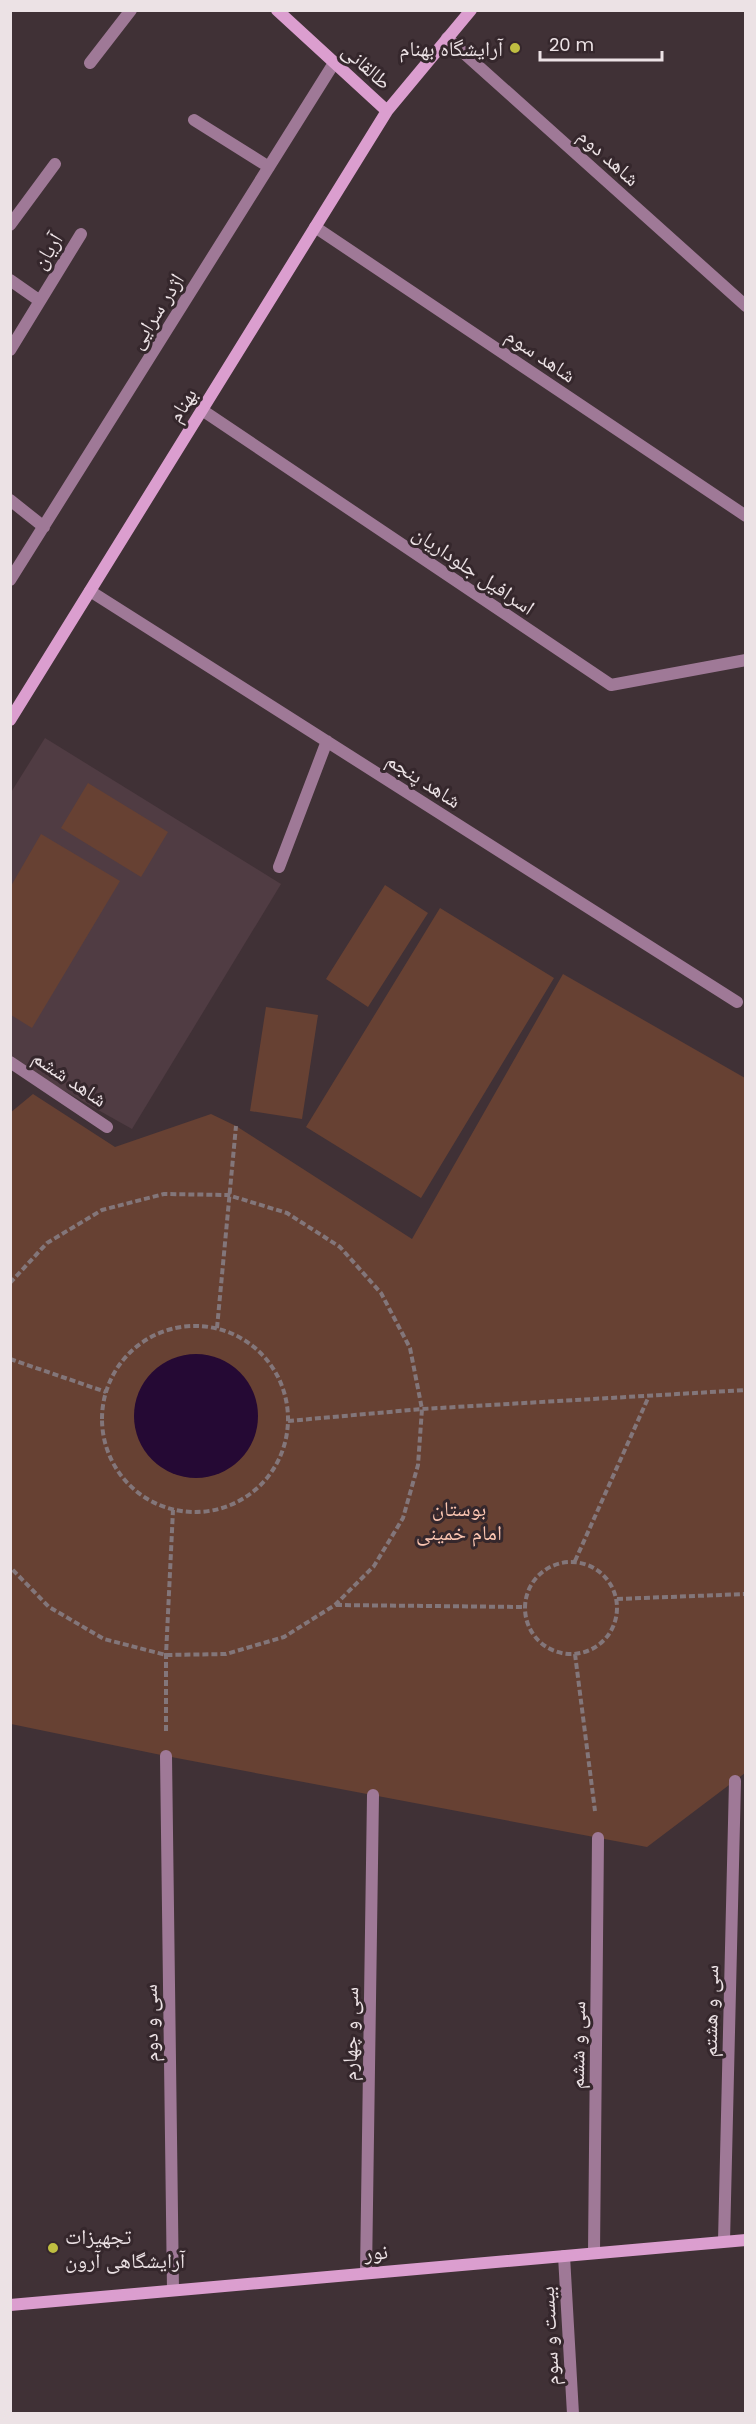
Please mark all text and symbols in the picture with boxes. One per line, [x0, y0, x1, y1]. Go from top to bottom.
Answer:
scale bar [540, 24, 662, 62]
text: 20 m [549, 32, 594, 57]
place label: آرایشگاه بهنام [399, 34, 504, 63]
street label: طالقانی [336, 36, 398, 96]
marker: آرایشگاه بهنام [508, 41, 522, 55]
street label: شاهد دوم [572, 121, 646, 193]
street label: آریان [25, 227, 70, 275]
street label: اژدر سرایی [121, 268, 191, 354]
street label: شاهد سوم [500, 321, 582, 389]
street label: بهنام [160, 382, 204, 428]
street label: اسرافیل جلوداریان [407, 518, 541, 622]
street label: شاهد پنجم [381, 745, 467, 815]
street label: شاهد ششم [27, 1042, 113, 1114]
park label: بوستان امام خمینی [416, 1494, 502, 1547]
street label: سی و هشتم [695, 1964, 725, 2058]
street label: سی و دوم [135, 1984, 165, 2062]
street label: سی و چهارم [335, 1987, 365, 2081]
street label: سی و ششم [562, 2001, 592, 2089]
place label: تجهیزات آرایشگاهی آرون [65, 2222, 186, 2275]
street label: نور [362, 2237, 389, 2268]
marker: تجهیزات آرایشگاهی آرون [46, 2241, 60, 2255]
street label: بیست و سوم [532, 2286, 566, 2386]

